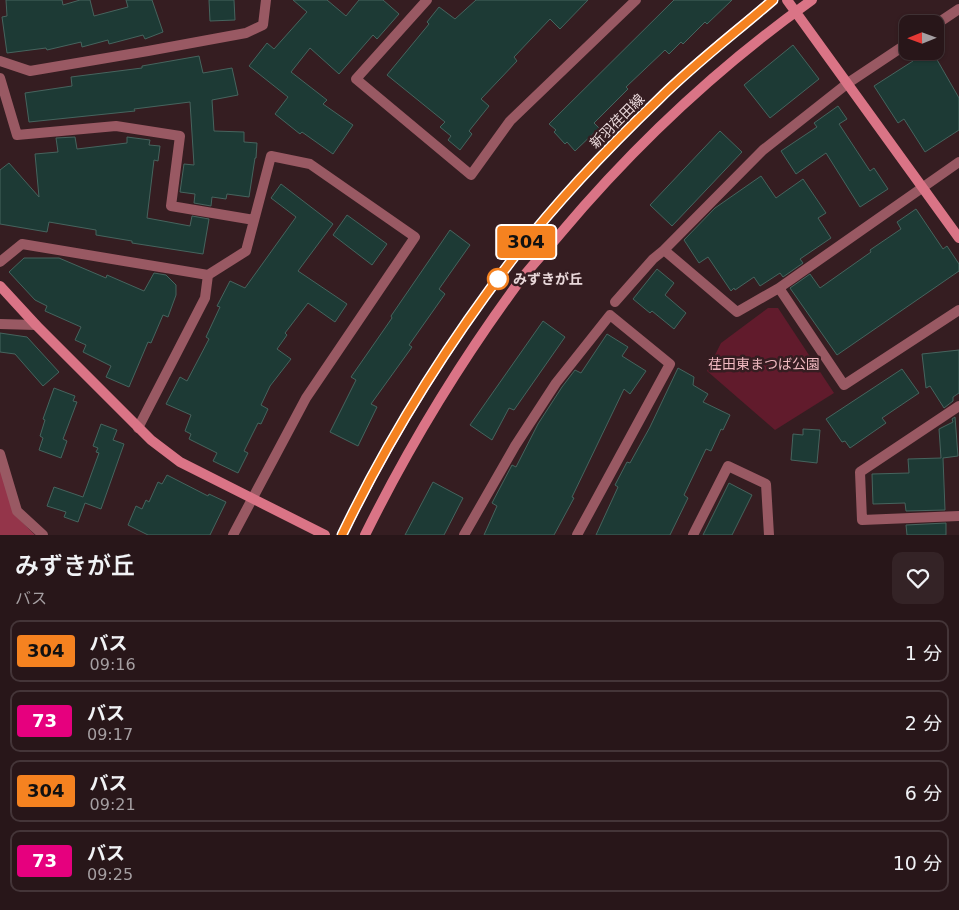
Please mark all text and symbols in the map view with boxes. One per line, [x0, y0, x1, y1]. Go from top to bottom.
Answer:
north arrow [899, 15, 944, 60]
map controls [899, 15, 944, 60]
street label: 新羽荏田線 [587, 91, 647, 151]
line badge: 304 [497, 226, 555, 258]
text: 304 [507, 231, 545, 252]
marker: みずきが丘 [487, 268, 509, 290]
place label: みずきが丘 [513, 271, 583, 287]
park label: 荏田東まつば公園 [708, 356, 820, 372]
text: みずきが丘 [15, 552, 135, 580]
button: heart [892, 552, 944, 604]
text: バス [15, 589, 47, 608]
text: バス [90, 632, 128, 654]
text: 304 [27, 640, 65, 661]
text: 1 分 [905, 642, 942, 664]
text: 09:16 [90, 655, 136, 674]
text: バス [87, 702, 125, 724]
text: 73 [32, 710, 57, 731]
text: 2 分 [905, 712, 942, 734]
text: 09:17 [87, 725, 133, 744]
text: バス [90, 772, 128, 794]
text: 304 [27, 780, 65, 801]
text: 6 分 [905, 782, 942, 804]
text: 09:21 [90, 795, 136, 814]
text: バス [87, 842, 125, 864]
text: 73 [32, 850, 57, 871]
text: 10 分 [893, 852, 942, 874]
text: 09:25 [87, 865, 133, 884]

